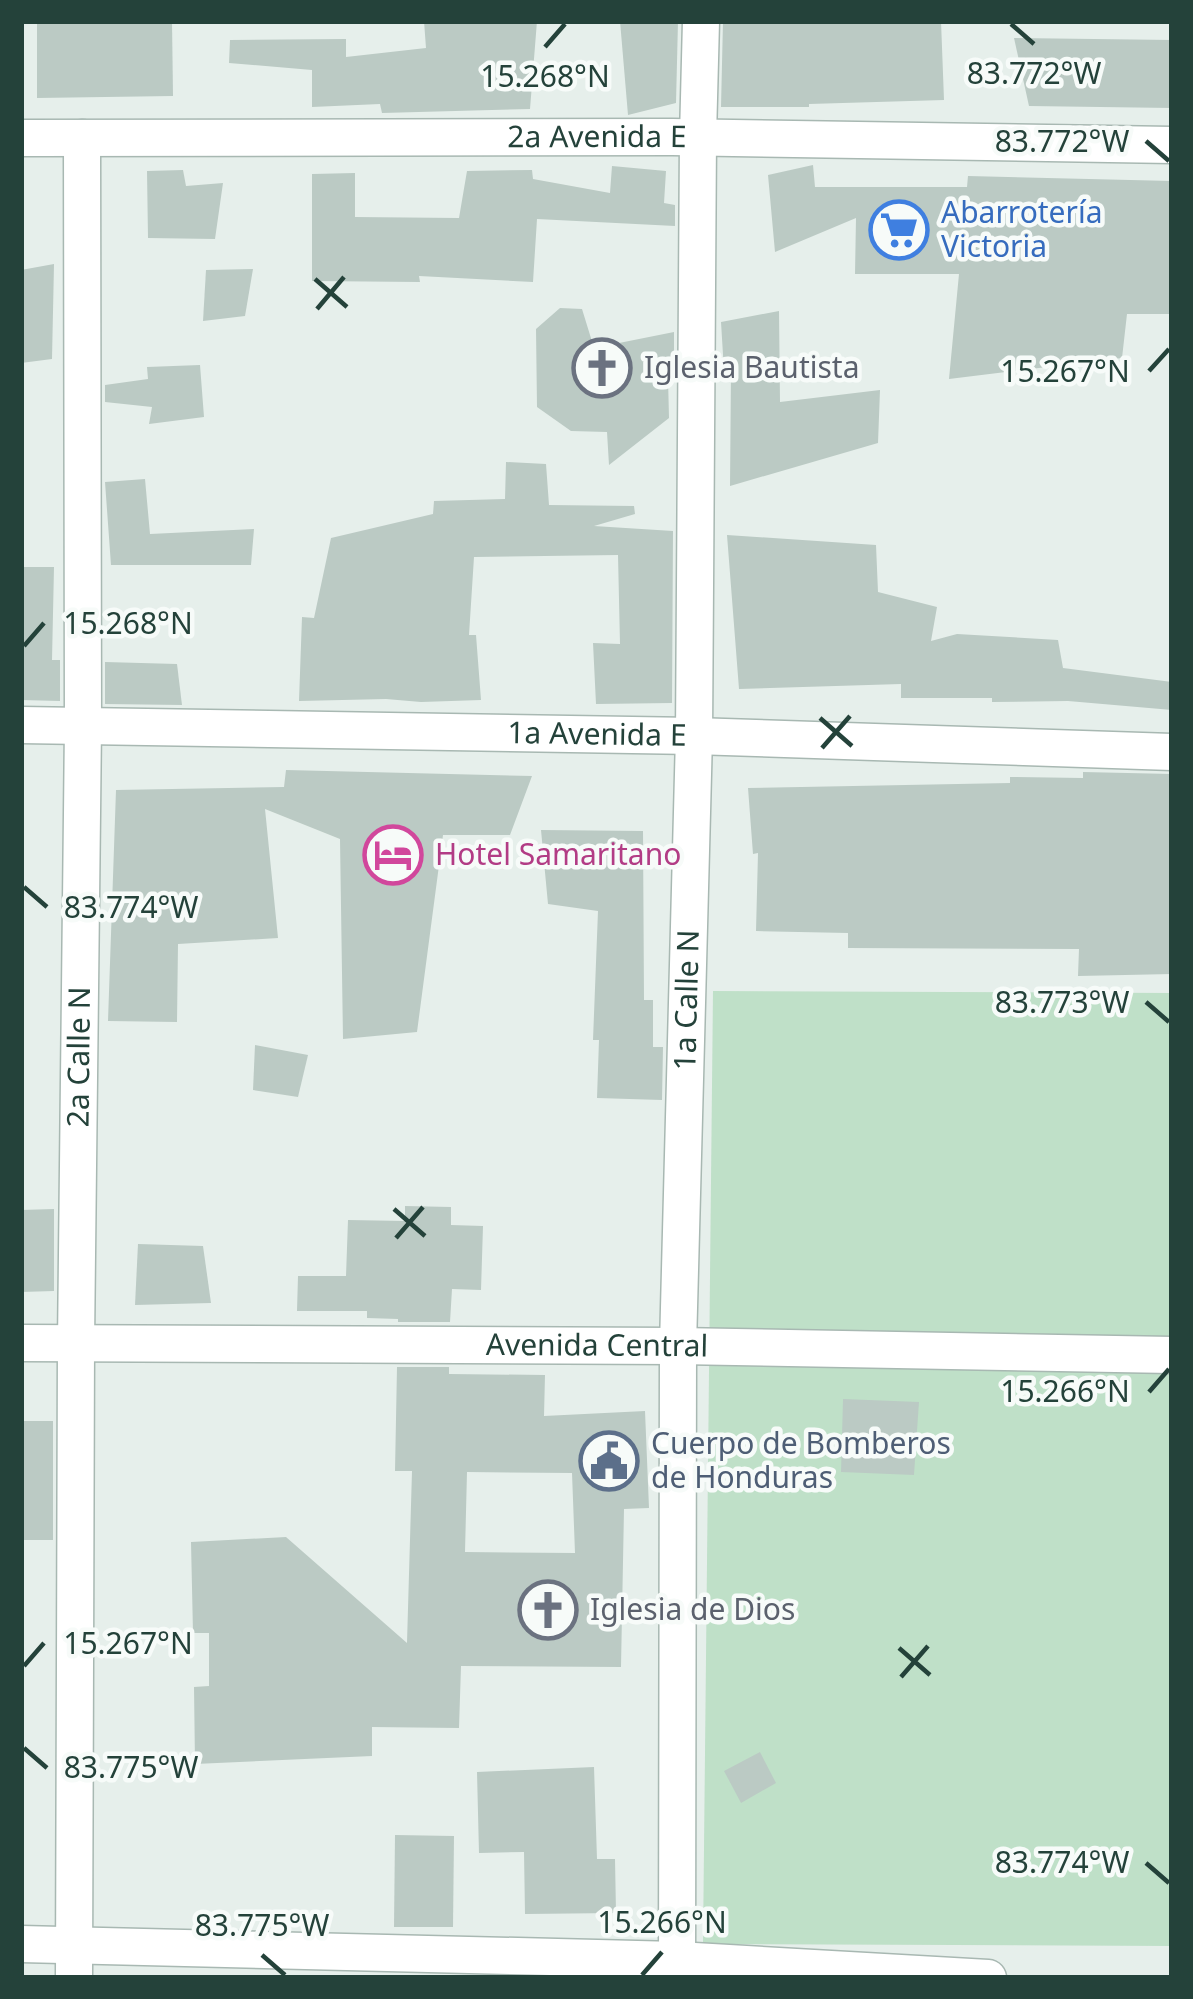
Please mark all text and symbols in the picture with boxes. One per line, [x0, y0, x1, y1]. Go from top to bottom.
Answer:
text: 83.772°W [967, 52, 1101, 93]
text: 15.268°N [480, 55, 610, 96]
street label: 2a Avenida E [507, 115, 687, 156]
text: 83.772°W [995, 120, 1129, 161]
place label: Abarrotería Victoria [941, 191, 1103, 266]
supermarket icon: Abarrotería Victoria [868, 199, 930, 261]
church icon: Iglesia Bautista [571, 337, 633, 399]
place label: Iglesia Bautista [644, 346, 860, 387]
text: 15.267°N [1000, 350, 1130, 391]
text: 15.268°N [63, 602, 193, 643]
street label: 1a Avenida E [507, 711, 687, 755]
hotel icon: Hotel Samaritano [362, 824, 424, 886]
place label: Hotel Samaritano [435, 833, 681, 874]
text: 83.774°W [64, 886, 198, 927]
street label: 1a Calle N [663, 929, 708, 1071]
text: 83.773°W [995, 981, 1129, 1022]
street label: 2a Calle N [56, 986, 99, 1128]
street label: Avenida Central [486, 1323, 709, 1366]
text: 15.266°N [1000, 1370, 1130, 1411]
place label: Cuerpo de Bomberos de Honduras [651, 1422, 951, 1497]
public building icon: Cuerpo de Bomberos de Honduras [578, 1430, 640, 1492]
church icon: Iglesia de Dios [517, 1579, 579, 1641]
place label: Iglesia de Dios [590, 1588, 795, 1629]
text: 15.267°N [63, 1622, 193, 1663]
text: 83.775°W [64, 1746, 198, 1787]
text: 83.774°W [995, 1841, 1129, 1882]
text: 15.266°N [597, 1901, 727, 1942]
text: 83.775°W [195, 1904, 329, 1945]

